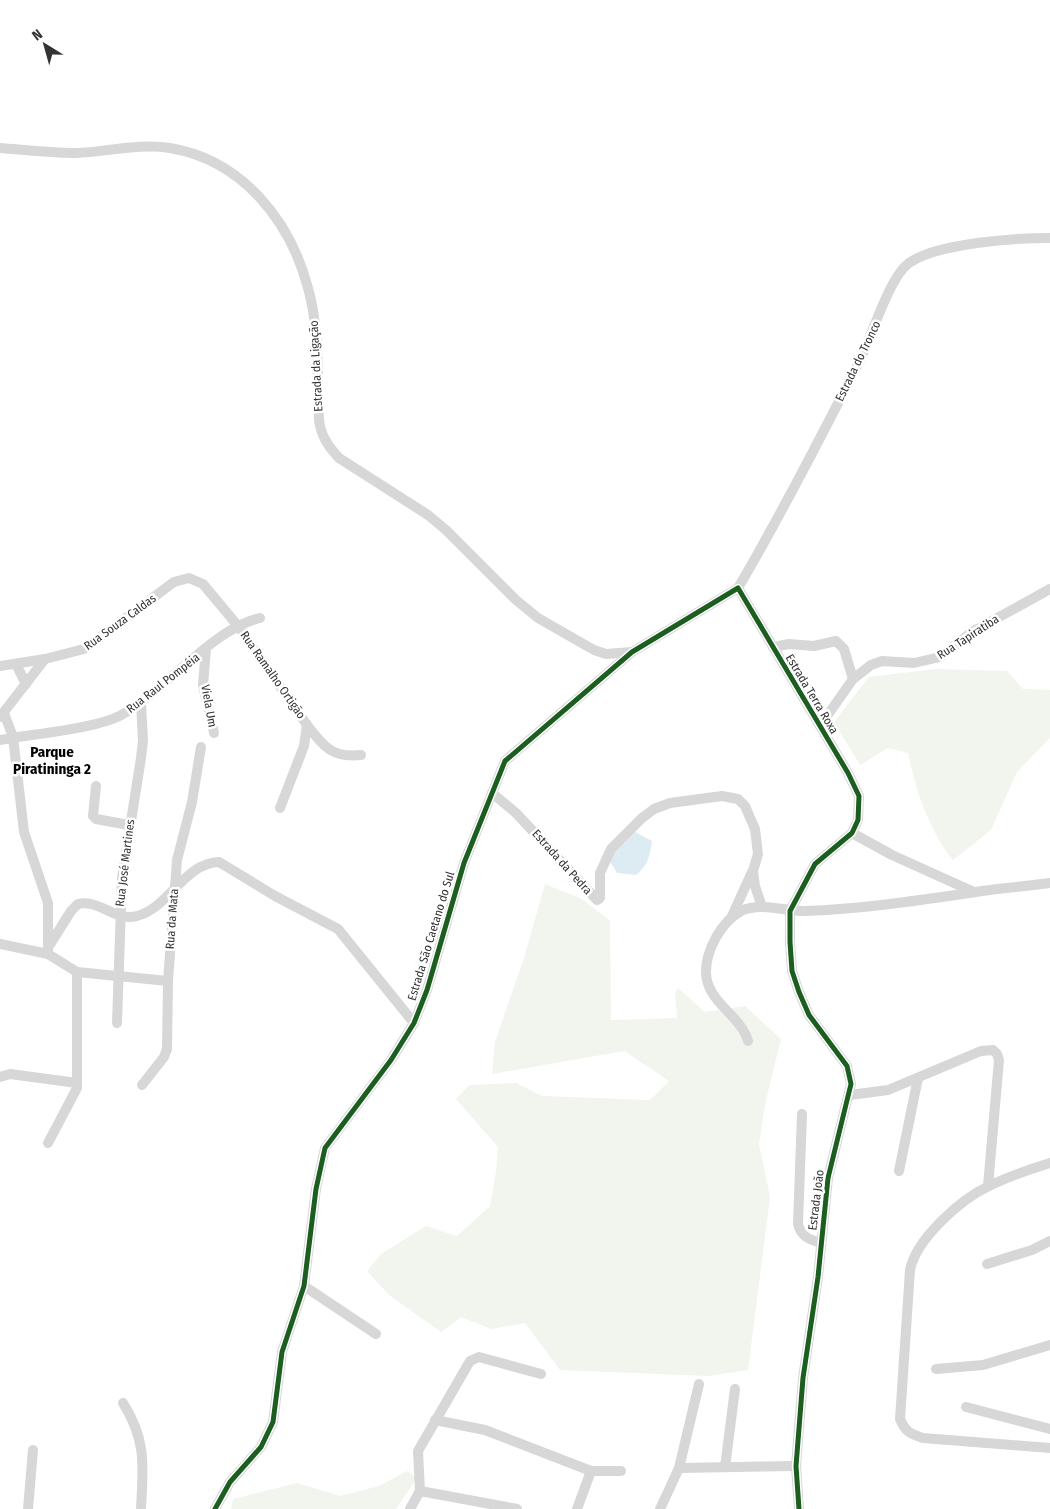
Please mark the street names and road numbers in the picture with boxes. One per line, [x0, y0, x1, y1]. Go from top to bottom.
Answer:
street label: Estrada do Tronco [832, 318, 884, 404]
street label: Estrada da Ligação [307, 320, 325, 412]
street label: Rua Souza Caldas [81, 591, 159, 653]
street label: Rua Tapiratiba [935, 612, 1002, 662]
street label: Rua Ramalho Ortigão [238, 629, 308, 721]
street label: Rua Raul Pompéia [124, 650, 202, 716]
street label: Estrada Terra Roxa [783, 652, 841, 736]
street label: Viela Um [198, 684, 220, 728]
street label: Rua José Martines [113, 819, 137, 907]
street label: Estrada da Pedra [529, 827, 595, 897]
street label: Estrada São Caetano do Sul [405, 870, 457, 1002]
street label: Rua da Mata [163, 888, 181, 950]
street label: Estrada João [805, 1169, 827, 1231]

